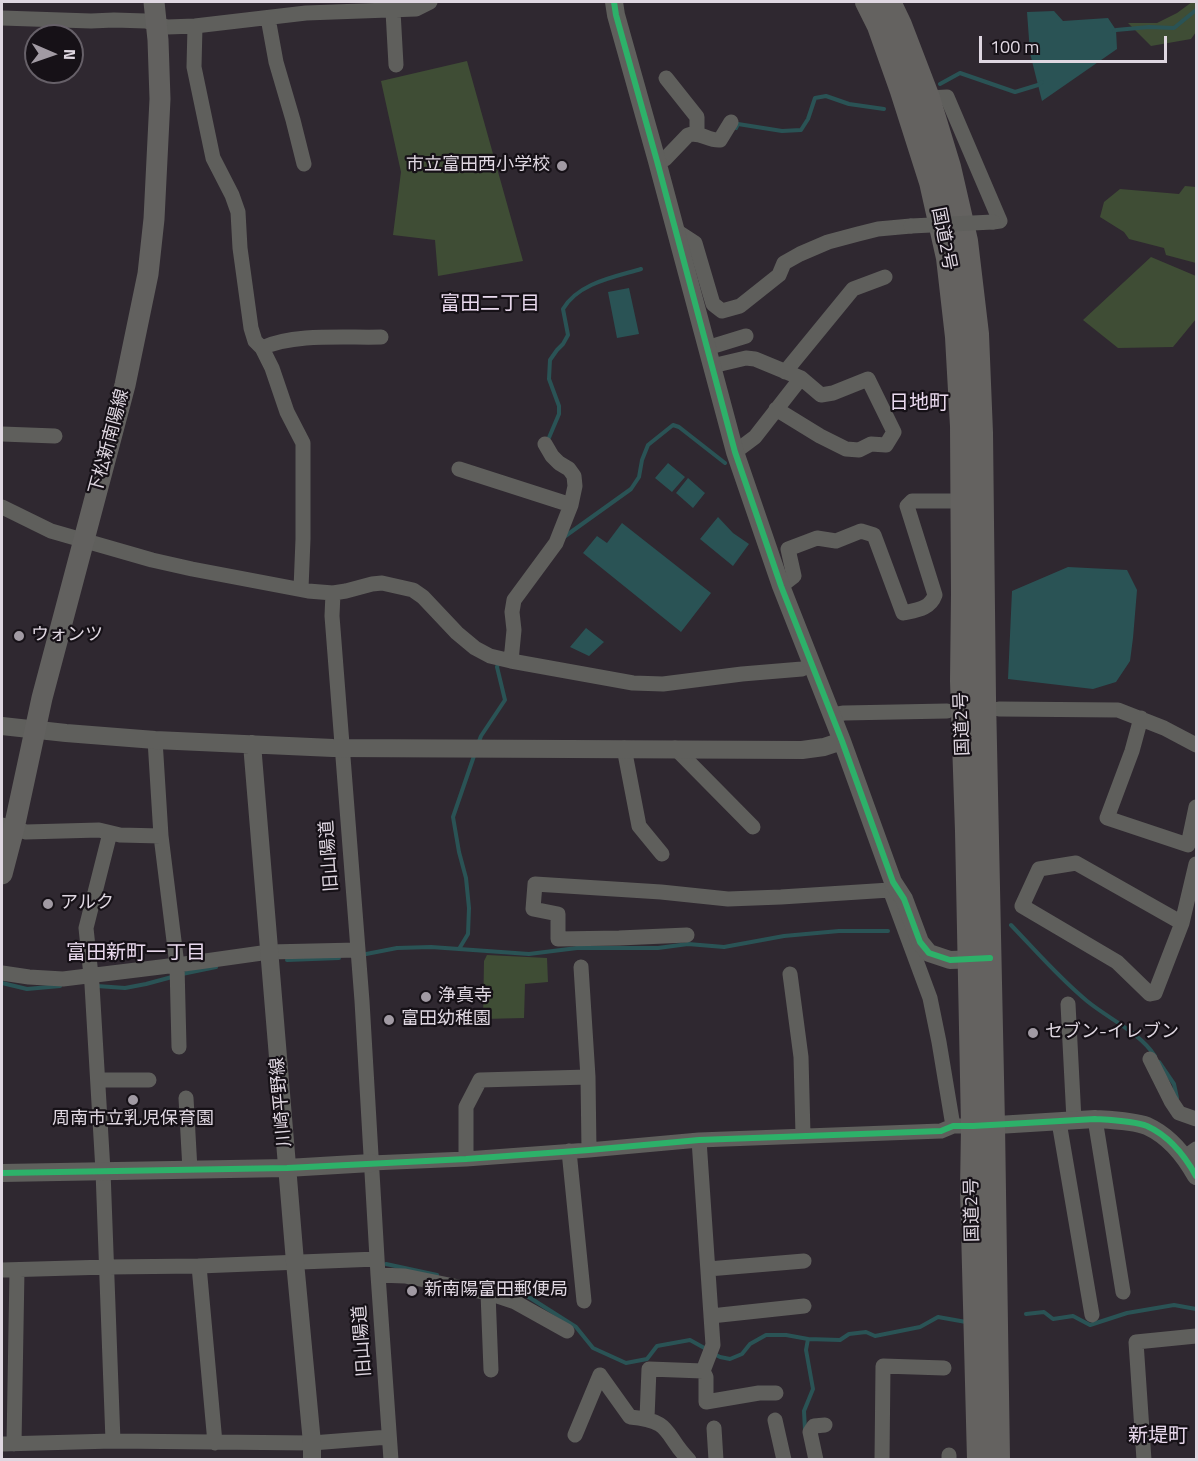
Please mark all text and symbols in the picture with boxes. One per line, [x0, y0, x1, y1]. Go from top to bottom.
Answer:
north arrow [24, 24, 84, 84]
scale bar [982, 24, 1170, 62]
text: 100 m [990, 33, 1039, 60]
text: N [58, 49, 82, 61]
place label: 市立富田西小学校 [406, 155, 550, 177]
marker: 市立富田西小学校 [555, 159, 569, 173]
street label: 国道2号 [926, 205, 960, 273]
district label: 富田二丁目 [440, 293, 540, 317]
street label: 下松新南陽線 [86, 387, 134, 497]
district label: 日地町 [889, 392, 949, 416]
place label: ウォンツ [31, 625, 103, 647]
marker: ウォンツ [12, 629, 26, 643]
street label: 国道2号 [951, 692, 975, 756]
street label: 旧山陽道 [317, 819, 343, 893]
place label: アルク [60, 893, 114, 915]
marker: アルク [41, 897, 55, 911]
district label: 富田新町一丁目 [66, 942, 206, 966]
place label: 浄真寺 [438, 986, 492, 1008]
marker: 浄真寺 [419, 990, 433, 1004]
place label: 富田幼稚園 [401, 1009, 491, 1031]
marker: 富田幼稚園 [382, 1013, 396, 1027]
place label: セブン-イレブン [1045, 1022, 1179, 1044]
marker: セブン-イレブン [1026, 1026, 1040, 1040]
street label: 川崎平野線 [267, 1056, 297, 1148]
marker: 周南市立乳児保育園 [126, 1093, 140, 1107]
place label: 周南市立乳児保育園 [52, 1109, 214, 1131]
street label: 国道2号 [962, 1178, 984, 1242]
place label: 新南陽富田郵便局 [424, 1280, 568, 1302]
marker: 新南陽富田郵便局 [405, 1284, 419, 1298]
street label: 旧山陽道 [350, 1304, 376, 1378]
district label: 新堤町 [1128, 1425, 1188, 1449]

